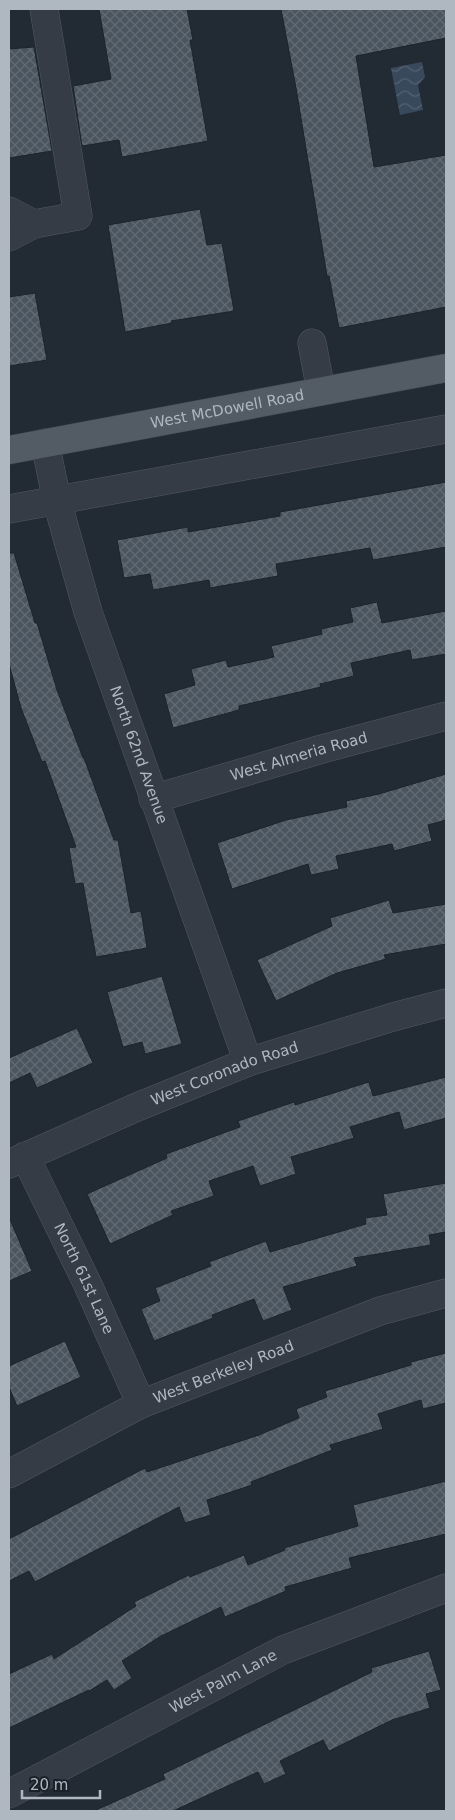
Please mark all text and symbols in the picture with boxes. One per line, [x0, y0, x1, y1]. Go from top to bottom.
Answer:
street label: West McDowell Road [149, 386, 305, 432]
street label: North 62nd Avenue [106, 683, 172, 826]
street label: West Almeria Road [228, 728, 369, 785]
street label: West Coronado Road [148, 1038, 301, 1109]
street label: North 61st Lane [50, 1220, 118, 1337]
street label: West Berkeley Road [151, 1336, 296, 1407]
street label: West Palm Lane [166, 1646, 280, 1717]
scale bar [22, 1768, 100, 1800]
text: 20 m [30, 1776, 68, 1794]

